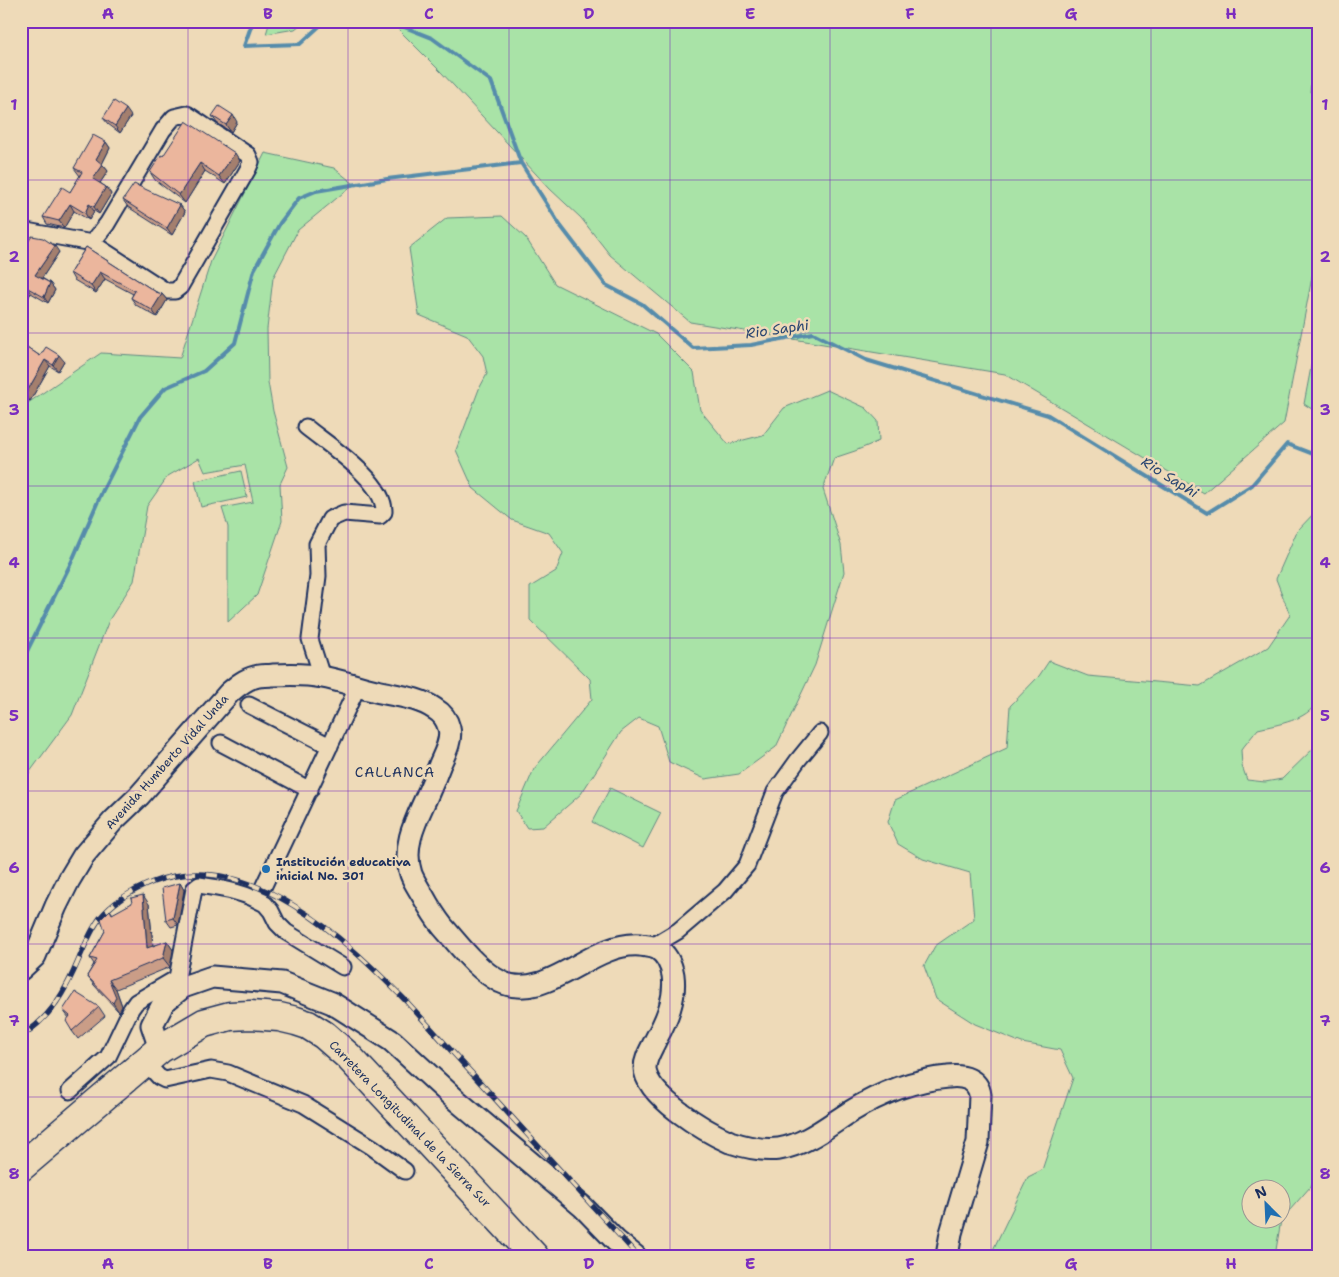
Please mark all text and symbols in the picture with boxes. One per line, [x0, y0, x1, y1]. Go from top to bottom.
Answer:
text: A [102, 3, 114, 24]
text: B [263, 3, 273, 24]
text: C [424, 3, 434, 24]
text: D [583, 3, 595, 24]
text: E [745, 3, 755, 24]
text: F [905, 3, 915, 24]
text: G [1065, 3, 1078, 24]
text: H [1225, 3, 1237, 24]
text: 1 [10, 94, 18, 115]
text: 1 [1321, 94, 1329, 115]
text: 2 [8, 246, 20, 267]
text: 2 [1319, 246, 1331, 267]
water label: Rio Saphi [744, 316, 811, 342]
text: 3 [8, 399, 20, 420]
text: 3 [1319, 399, 1331, 420]
water label: Rio Saphi [1138, 452, 1203, 502]
text: 4 [8, 552, 20, 573]
text: 4 [1319, 552, 1331, 573]
street label: Avenida Humberto Vidal Unda [102, 691, 232, 833]
text: 5 [9, 705, 19, 726]
text: 5 [1320, 705, 1330, 726]
district label: CALLANCA [355, 763, 435, 781]
place label: Institución educativa inicial No. 301 [276, 854, 412, 884]
text: 6 [8, 857, 20, 878]
text: 6 [1319, 857, 1331, 878]
marker: Institución educativa inicial No. 301 [260, 863, 272, 875]
text: 7 [8, 1010, 20, 1031]
text: 7 [1319, 1010, 1331, 1031]
street label: Carretera Longitudinal de la Sierra Sur [326, 1037, 495, 1211]
text: 8 [8, 1163, 20, 1184]
text: 8 [1319, 1163, 1331, 1184]
north arrow [1242, 1180, 1292, 1230]
text: N [1252, 1182, 1269, 1203]
text: A [102, 1253, 114, 1274]
text: B [263, 1253, 273, 1274]
text: C [424, 1253, 434, 1274]
text: D [583, 1253, 595, 1274]
text: E [745, 1253, 755, 1274]
text: F [905, 1253, 915, 1274]
text: G [1065, 1253, 1078, 1274]
text: H [1225, 1253, 1237, 1274]

